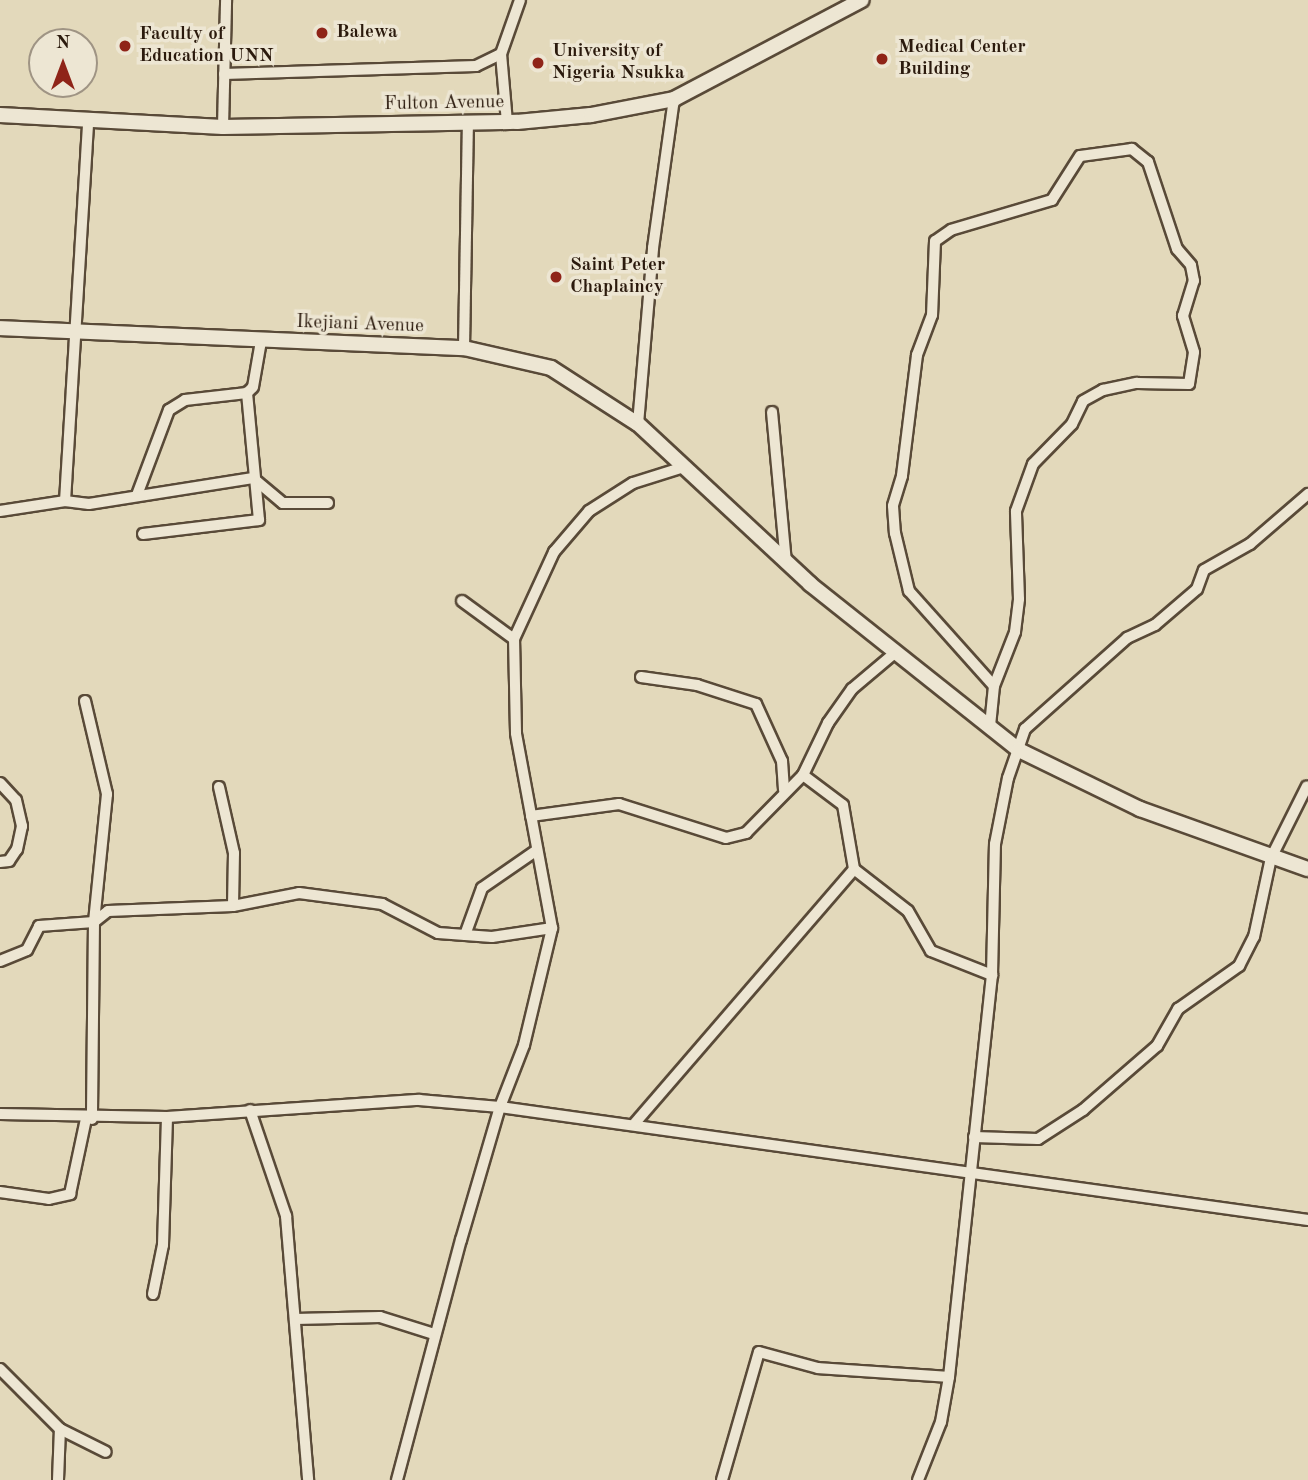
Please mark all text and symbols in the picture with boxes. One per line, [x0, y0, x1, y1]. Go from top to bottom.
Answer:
place label: Balewa [336, 22, 398, 44]
place label: Faculty of Education UNN [139, 24, 273, 68]
marker: Balewa [314, 25, 330, 41]
north arrow [28, 28, 98, 98]
text: N [56, 34, 70, 53]
place label: Medical Center Building [898, 37, 1026, 81]
marker: Faculty of Education UNN [117, 38, 133, 54]
place label: University of Nigeria Nsukka [552, 41, 685, 85]
marker: Medical Center Building [872, 49, 892, 69]
marker: University of Nigeria Nsukka [530, 55, 546, 71]
street label: Fulton Avenue [384, 92, 504, 116]
place label: Saint Peter Chaplaincy [570, 255, 665, 299]
marker: Saint Peter Chaplaincy [548, 269, 564, 285]
street label: Ikejiani Avenue [296, 311, 424, 339]

